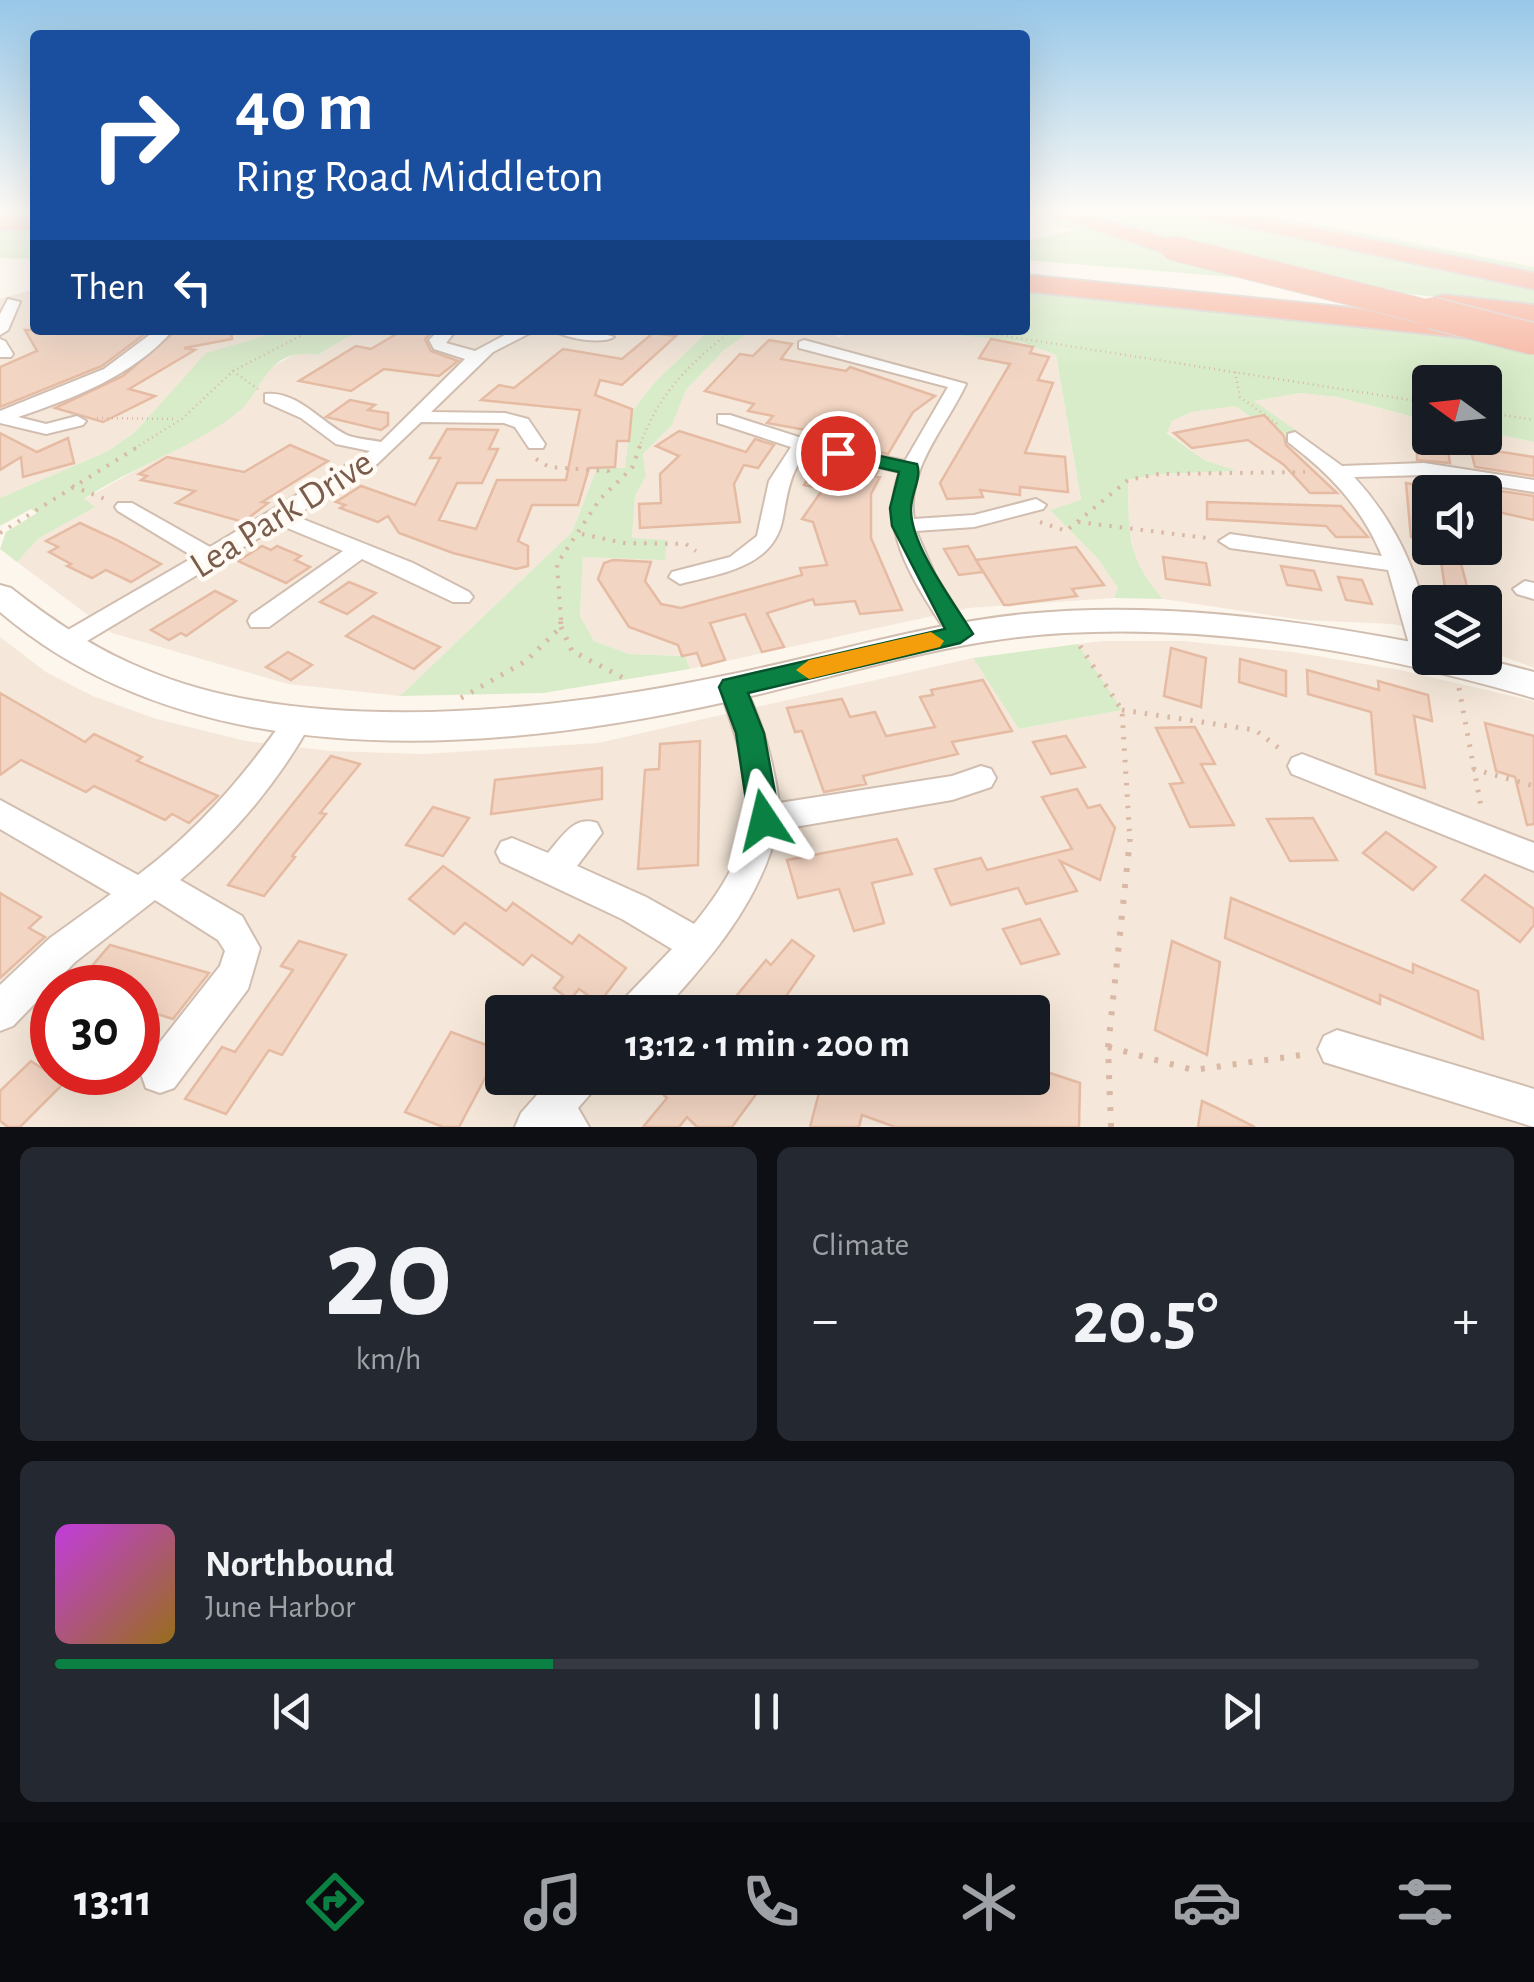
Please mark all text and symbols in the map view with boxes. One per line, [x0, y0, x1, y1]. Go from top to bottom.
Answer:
icon: right [70, 70, 200, 200]
text: 40 m [235, 73, 374, 143]
text: Ring Road Middleton [235, 155, 604, 200]
icon: left [165, 260, 220, 315]
text: Then [70, 269, 145, 307]
north arrow [1412, 365, 1502, 455]
map controls [1412, 365, 1502, 675]
pin [796, 411, 881, 496]
icon: arrive [811, 426, 866, 481]
street label: Lea Park Drive [184, 444, 380, 586]
button: sound [1412, 475, 1502, 565]
button: layers [1412, 585, 1502, 675]
position arrow [712, 768, 816, 872]
speed limit sign: 30 [30, 965, 160, 1095]
text: 13:12 · 1 min · 200 m [625, 1026, 910, 1064]
text: 20 [324, 1210, 453, 1340]
text: Climate [812, 1229, 909, 1261]
text: 20.5° [1073, 1282, 1218, 1357]
text: − [812, 1293, 838, 1348]
text: + [1453, 1293, 1479, 1348]
text: km/h [355, 1343, 422, 1375]
text: Northbound [205, 1546, 394, 1584]
text: June Harbor [205, 1591, 355, 1623]
icon: previous [265, 1684, 320, 1739]
icon: pause [739, 1684, 794, 1739]
icon: next [1214, 1684, 1269, 1739]
icon: directions [300, 1867, 370, 1937]
icon: music [518, 1867, 588, 1937]
icon: phone [736, 1867, 806, 1937]
icon: climate [954, 1867, 1024, 1937]
icon: car [1172, 1867, 1242, 1937]
icon: filters [1390, 1867, 1460, 1937]
text: 13:11 [74, 1879, 152, 1924]

